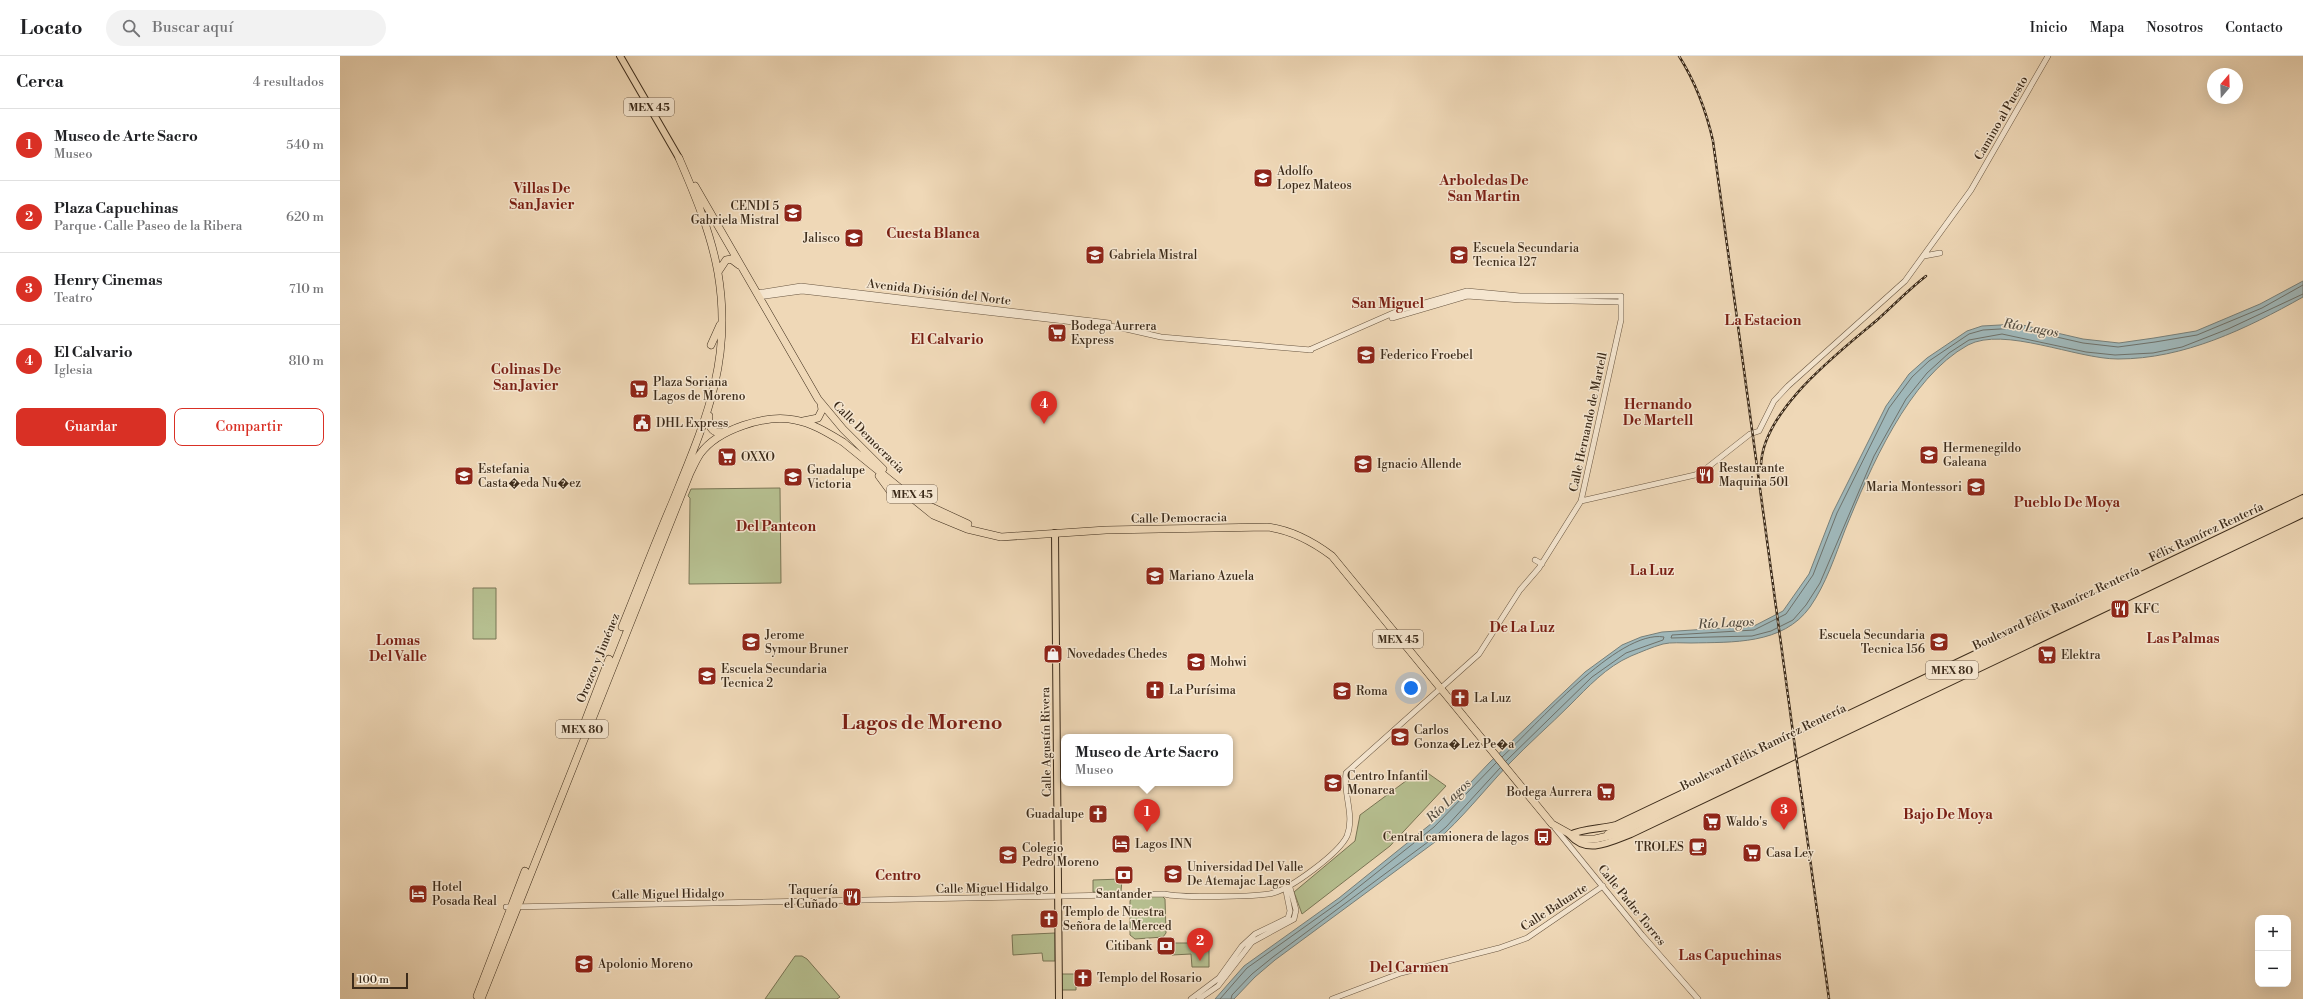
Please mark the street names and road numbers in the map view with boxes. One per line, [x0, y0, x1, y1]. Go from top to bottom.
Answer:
street label: Camino al Puesto [1971, 73, 2032, 163]
road number: MEX 45 [624, 98, 674, 116]
street label: Avenida División del Norte [865, 276, 1012, 309]
street label: Calle Hernando de Martell [1566, 351, 1611, 493]
street label: Calle Democracia [829, 398, 909, 477]
road number: MEX 45 [887, 485, 937, 503]
street label: Félix Ramírez Rentería [2146, 499, 2267, 566]
street label: Calle Democracia [1131, 510, 1228, 527]
street label: Boulevard Félix Ramírez Rentería [1969, 563, 2143, 654]
street label: Orozco y Jiménez [574, 611, 623, 705]
road number: MEX 45 [1373, 630, 1423, 648]
road number: MEX 80 [1926, 661, 1978, 679]
street label: Calle Agustín Rivera [1038, 686, 1055, 797]
street label: Boulevard Félix Ramírez Rentería [1677, 700, 1849, 795]
road number: MEX 80 [556, 720, 608, 738]
street label: Calle Padre Torres [1594, 862, 1669, 949]
street label: Calle Miguel Hidalgo [936, 880, 1049, 897]
street label: Calle Baluarte [1518, 880, 1591, 935]
street label: Calle Miguel Hidalgo [612, 886, 725, 903]

